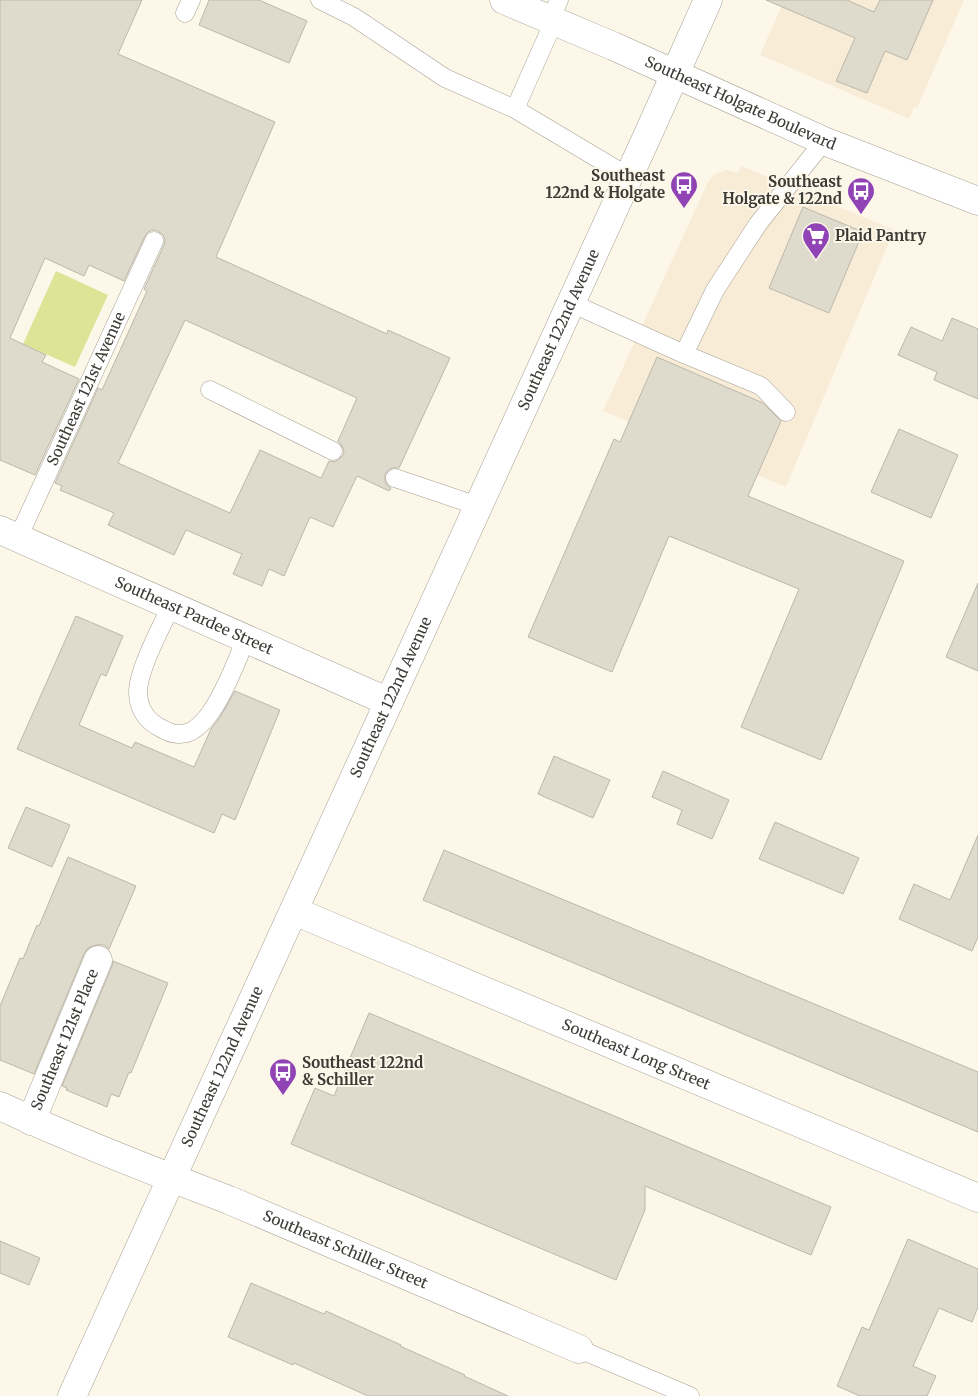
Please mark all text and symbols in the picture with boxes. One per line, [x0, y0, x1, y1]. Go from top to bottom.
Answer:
street label: Southeast Holgate Boulevard [642, 52, 839, 154]
place label: Southeast 122nd & Holgate [546, 166, 665, 202]
bus stop icon: Southeast 122nd & Holgate [669, 170, 699, 209]
place label: Southeast Holgate & 122nd [723, 172, 842, 208]
bus stop icon: Southeast Holgate & 122nd [846, 176, 876, 215]
supermarket icon: Plaid Pantry [801, 221, 831, 260]
place label: Plaid Pantry [835, 226, 926, 245]
street label: Southeast 122nd Avenue [513, 246, 603, 413]
street label: Southeast 121st Avenue [42, 309, 129, 468]
street label: Southeast Pardee Street [112, 572, 276, 659]
street label: Southeast 122nd Avenue [346, 614, 436, 781]
street label: Southeast 121st Place [26, 966, 102, 1113]
street label: Southeast 122nd Avenue [177, 983, 267, 1150]
street label: Southeast Long Street [559, 1015, 713, 1094]
place label: Southeast 122nd & Schiller [302, 1053, 423, 1089]
bus stop icon: Southeast 122nd & Schiller [268, 1057, 298, 1096]
street label: Southeast Schiller Street [260, 1206, 431, 1293]

